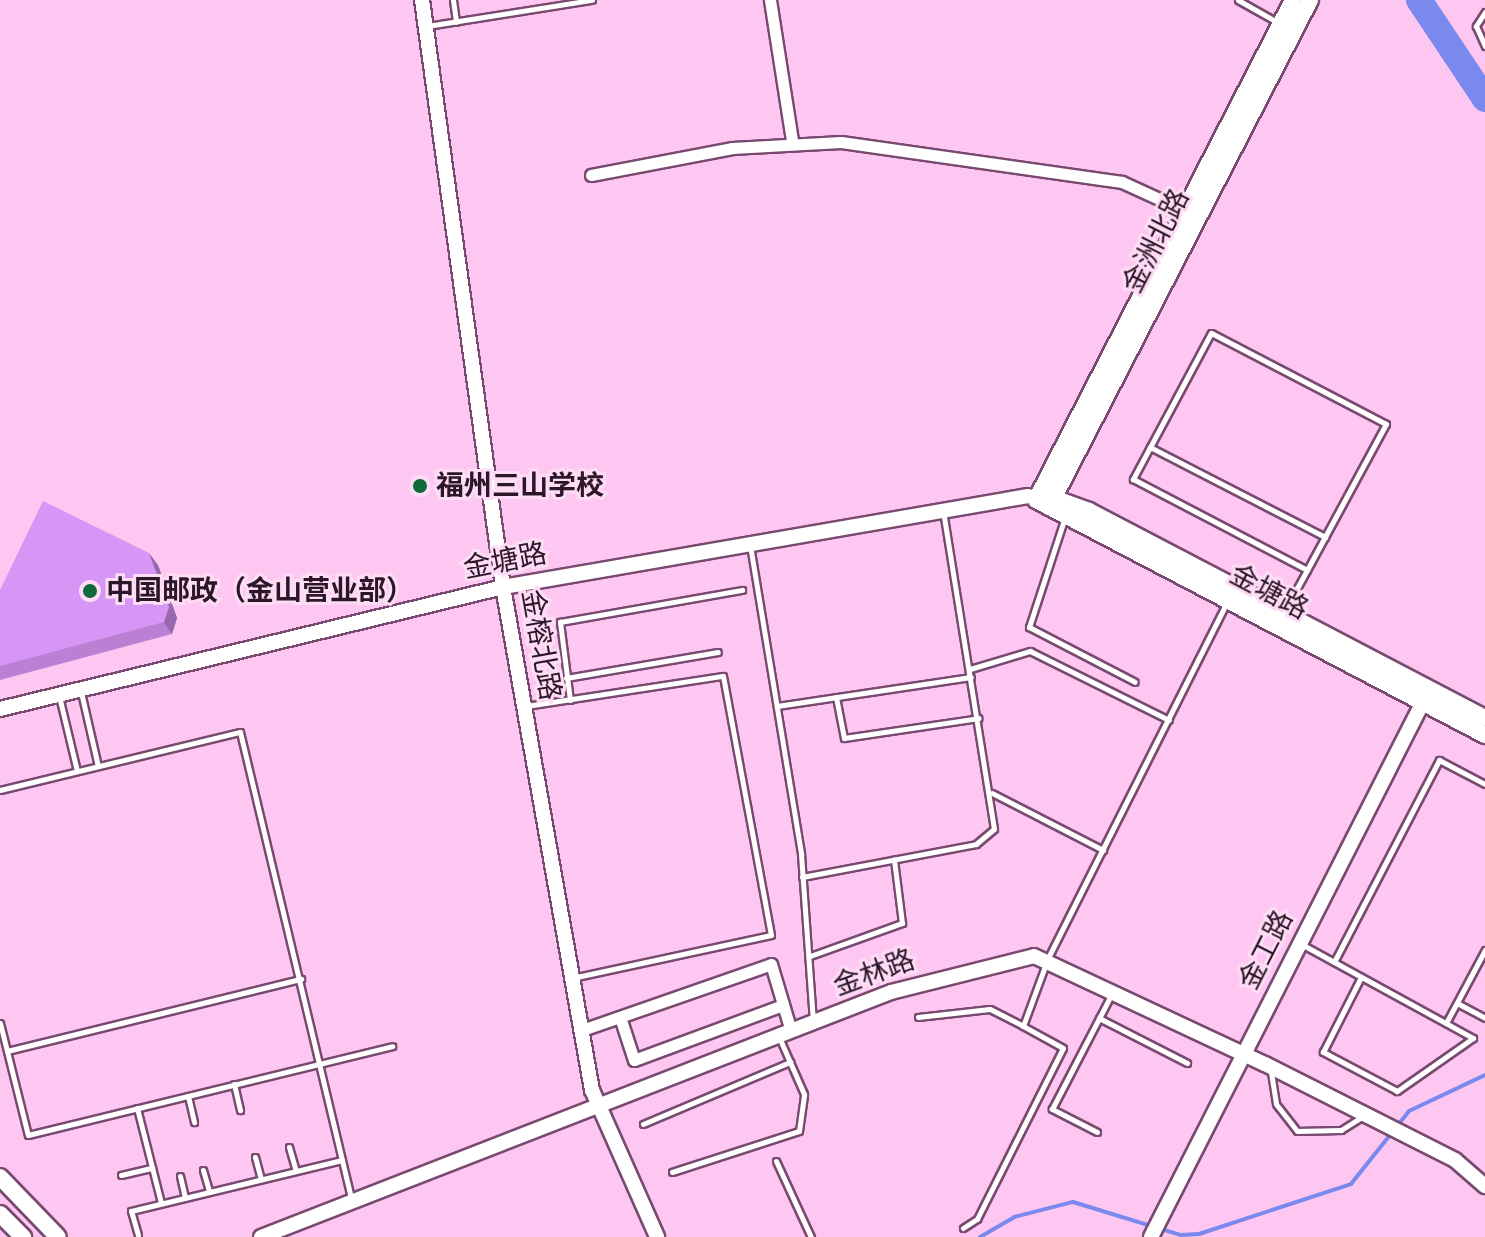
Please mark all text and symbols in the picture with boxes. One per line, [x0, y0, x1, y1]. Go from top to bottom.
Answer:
street label: 金洲北路 [1116, 183, 1196, 299]
place label: 福州三山学校 [436, 469, 604, 503]
marker: 福州三山学校 [411, 477, 429, 495]
street label: 金塘路 [461, 536, 549, 586]
street label: 金塘路 [1224, 557, 1314, 627]
place label: 中国邮政（金山营业部） [106, 574, 414, 608]
marker: 中国邮政（金山营业部） [81, 582, 99, 600]
street label: 金榕北路 [515, 587, 567, 703]
street label: 金工路 [1232, 905, 1300, 995]
street label: 金林路 [829, 943, 919, 1003]

